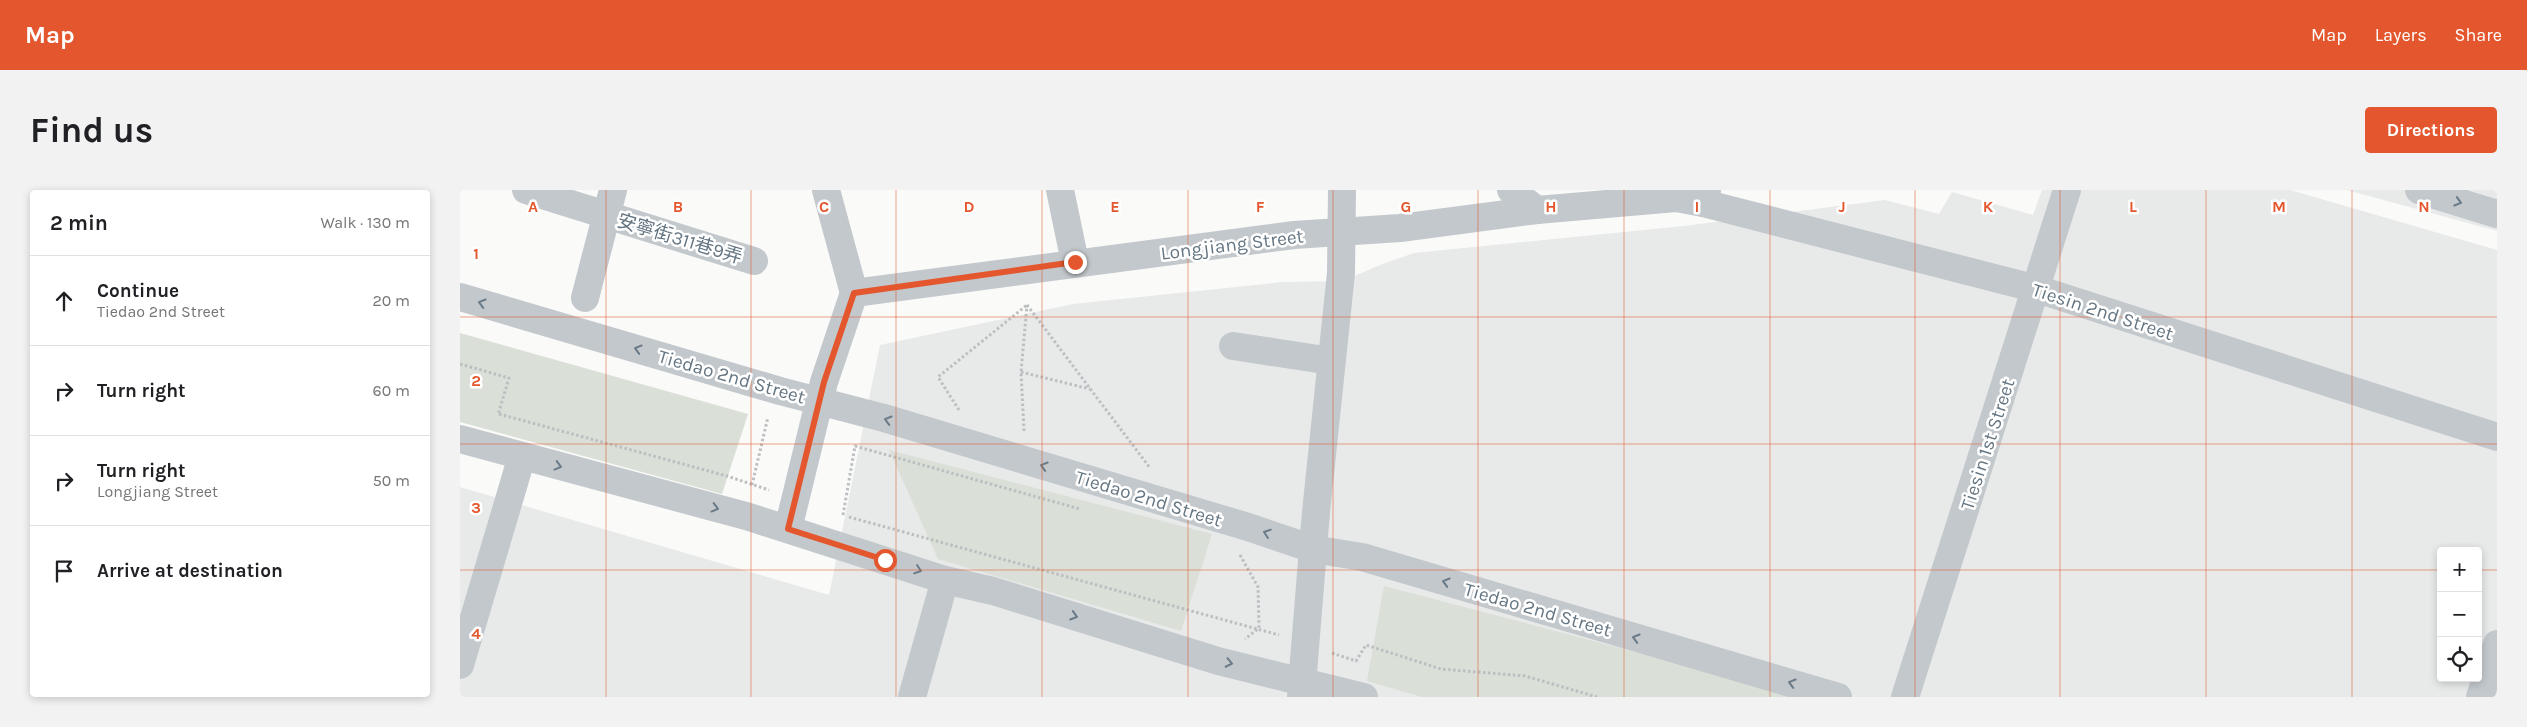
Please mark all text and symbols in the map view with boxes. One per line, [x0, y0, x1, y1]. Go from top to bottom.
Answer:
text: Map [25, 21, 75, 49]
text: Map [2311, 24, 2347, 46]
text: Layers [2375, 24, 2427, 46]
text: Share [2455, 24, 2502, 46]
button: Directions [2365, 107, 2497, 153]
text: Find us [30, 110, 153, 151]
one-way arrow [2453, 196, 2462, 206]
text: A [528, 197, 538, 216]
text: B [673, 197, 683, 216]
text: C [819, 197, 829, 216]
text: D [964, 197, 975, 216]
text: E [1110, 197, 1120, 216]
text: F [1256, 197, 1265, 216]
text: G [1401, 197, 1411, 216]
text: H [1545, 197, 1557, 216]
text: I [1695, 197, 1699, 216]
text: J [1838, 197, 1846, 216]
text: K [1983, 197, 1994, 216]
text: L [2129, 197, 2137, 216]
text: M [2272, 197, 2286, 216]
text: N [2418, 197, 2430, 216]
street label: 安寧街311巷9弄 [614, 209, 745, 268]
text: 2 min [50, 211, 108, 235]
text: Walk · 130 m [320, 213, 410, 232]
street label: Longjiang Street [1159, 225, 1305, 265]
text: 1 [473, 244, 479, 263]
route end [1064, 251, 1087, 274]
street label: Tiesin 2nd Street [2029, 279, 2176, 345]
text: Continue [97, 280, 179, 302]
icon: ahead [50, 287, 78, 315]
text: 20 m [372, 291, 410, 310]
one-way arrow [479, 299, 487, 309]
text: Tiedao 2nd Street [97, 302, 225, 321]
one-way arrow [635, 345, 643, 355]
street label: Tiedao 2nd Street [656, 345, 808, 408]
text: 2 [471, 371, 481, 390]
street label: Tiesin 1st Street [1956, 376, 2020, 513]
icon: right [50, 377, 78, 405]
text: Turn right [97, 380, 186, 402]
text: 60 m [373, 381, 410, 400]
one-way arrow [885, 415, 893, 425]
text: Turn right [97, 460, 186, 482]
one-way arrow [553, 460, 562, 471]
one-way arrow [1041, 462, 1049, 472]
street label: Tiedao 2nd Street [1073, 466, 1225, 532]
icon: right [50, 467, 78, 495]
text: 50 m [373, 471, 410, 490]
text: Longjiang Street [97, 482, 218, 501]
text: 3 [471, 498, 481, 517]
one-way arrow [710, 502, 719, 513]
one-way arrow [1263, 529, 1271, 539]
map controls [2437, 547, 2482, 682]
button: + [2437, 547, 2482, 592]
route start [874, 549, 897, 572]
icon: arrive [50, 557, 78, 585]
text: Arrive at destination [97, 560, 283, 582]
one-way arrow [913, 564, 922, 574]
one-way arrow [1442, 578, 1451, 588]
street label: Tiedao 2nd Street [1462, 578, 1614, 641]
button: − [2437, 592, 2482, 637]
one-way arrow [1069, 610, 1077, 620]
text: 4 [471, 624, 481, 643]
one-way arrow [1632, 633, 1640, 643]
button: locate [2437, 637, 2482, 682]
one-way arrow [1225, 657, 1234, 668]
one-way arrow [1788, 679, 1796, 689]

